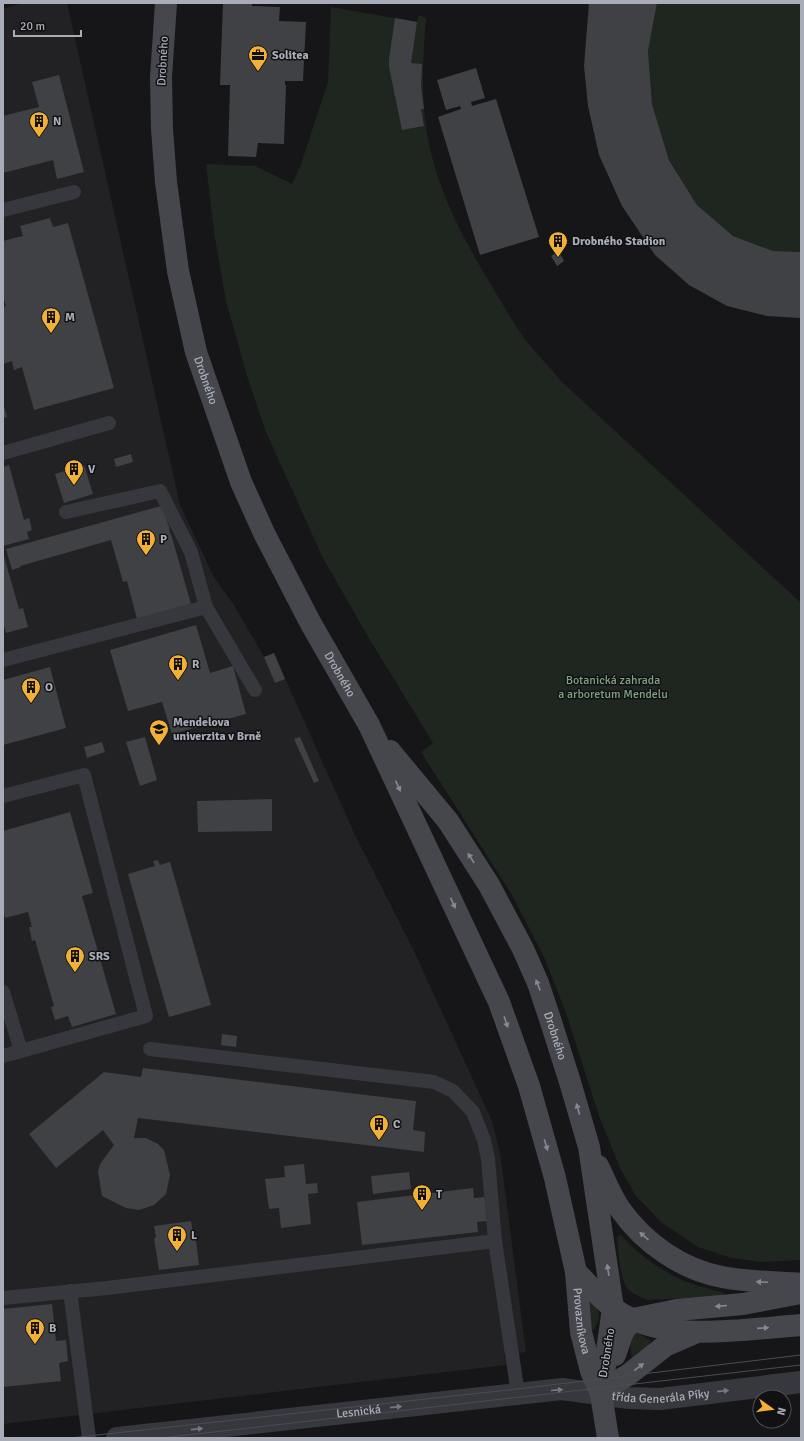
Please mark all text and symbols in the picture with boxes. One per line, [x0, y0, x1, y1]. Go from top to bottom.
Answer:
scale bar [14, 12, 81, 38]
text: 20 m [20, 19, 45, 34]
street label: Drobného [154, 36, 172, 86]
office icon: Solitea [247, 44, 269, 72]
place label: Solitea [272, 48, 309, 63]
building icon: N [28, 110, 50, 138]
place label: N [53, 114, 61, 129]
building icon: Drobného Stadion [547, 230, 569, 258]
place label: Drobného Stadion [572, 234, 666, 249]
building icon: M [40, 306, 62, 334]
place label: M [65, 310, 75, 325]
street label: Drobného [191, 354, 221, 406]
building icon: V [63, 458, 85, 486]
place label: V [88, 462, 96, 477]
building icon: P [135, 528, 157, 556]
place label: P [160, 532, 167, 547]
street label: Drobného [321, 649, 359, 700]
building icon: R [167, 653, 189, 681]
place label: R [192, 657, 200, 672]
park label: Botanická zahrada a arboretum Mendelu [558, 673, 668, 702]
building icon: O [20, 676, 42, 704]
place label: O [45, 680, 53, 695]
place label: Mendelova univerzita v Brně [173, 715, 261, 744]
school or university icon: Mendelova univerzita v Brně [148, 718, 170, 746]
one-way arrow [395, 780, 401, 791]
one-way arrow [468, 852, 475, 864]
one-way arrow [450, 897, 456, 909]
building icon: SRS [64, 945, 86, 973]
place label: SRS [89, 949, 110, 964]
one-way arrow [535, 979, 541, 991]
street label: Drobného [541, 1010, 570, 1062]
one-way arrow [504, 1016, 510, 1028]
one-way arrow [575, 1103, 581, 1115]
building icon: C [368, 1113, 390, 1141]
place label: C [393, 1117, 401, 1132]
one-way arrow [543, 1140, 549, 1152]
building icon: T [411, 1183, 433, 1211]
place label: T [436, 1187, 443, 1202]
building icon: L [166, 1224, 188, 1252]
place label: L [191, 1228, 198, 1243]
one-way arrow [639, 1232, 648, 1241]
one-way arrow [604, 1263, 610, 1276]
one-way arrow [755, 1279, 768, 1285]
street label: Provazníkova [570, 1287, 594, 1356]
one-way arrow [715, 1303, 727, 1309]
building icon: B [24, 1317, 46, 1345]
place label: B [49, 1321, 56, 1336]
one-way arrow [757, 1324, 769, 1331]
street label: Drobného [596, 1327, 618, 1379]
one-way arrow [633, 1362, 644, 1371]
one-way arrow [550, 1386, 563, 1393]
street label: třída Generála Píky [611, 1386, 711, 1407]
one-way arrow [717, 1388, 729, 1394]
north arrow [752, 1389, 792, 1429]
street label: Lesnická [335, 1401, 382, 1421]
one-way arrow [390, 1404, 402, 1410]
text: N [774, 1406, 788, 1417]
one-way arrow [191, 1426, 203, 1432]

